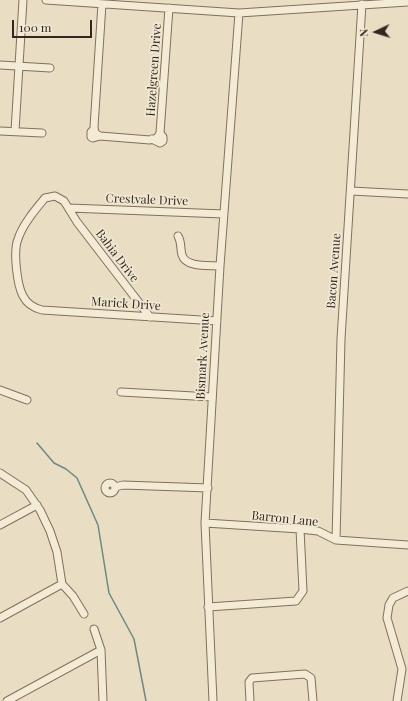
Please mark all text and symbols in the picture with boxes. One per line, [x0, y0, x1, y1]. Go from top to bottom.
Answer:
scale bar [14, 12, 94, 38]
north arrow [356, 12, 396, 52]
text: 100 m [19, 19, 51, 35]
street label: Hazelgreen Drive [144, 23, 164, 117]
text: N [356, 28, 371, 37]
street label: Crestvale Drive [105, 191, 189, 209]
street label: Bahia Drive [92, 227, 142, 285]
street label: Bacon Avenue [324, 233, 344, 309]
street label: Marick Drive [91, 294, 161, 314]
street label: Bismark Avenue [194, 312, 212, 400]
street label: Barron Lane [251, 508, 319, 530]

